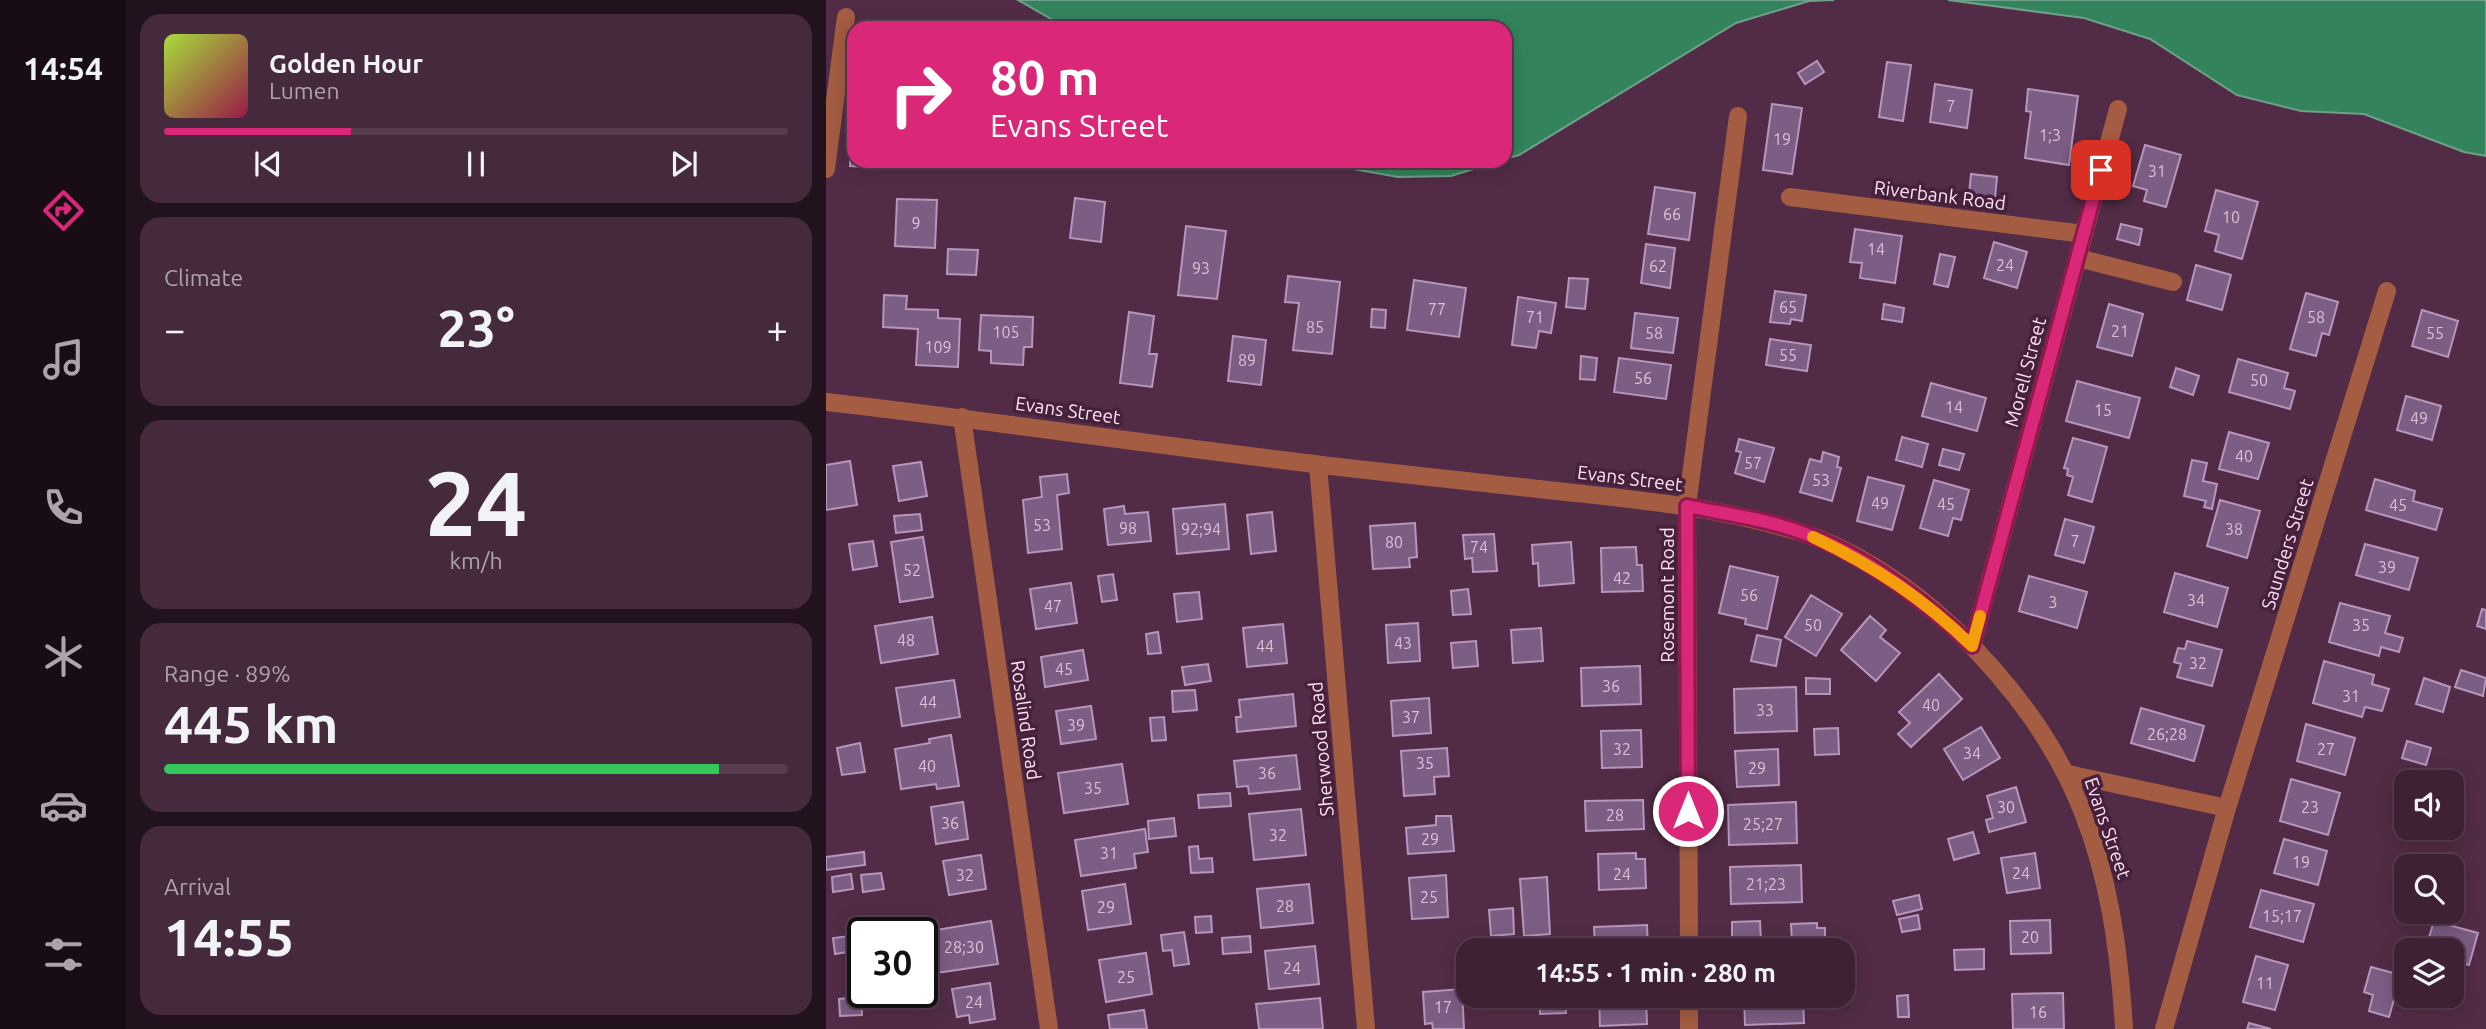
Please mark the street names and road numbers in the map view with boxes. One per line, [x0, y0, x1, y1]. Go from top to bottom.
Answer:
street label: Riverbank Road [1873, 176, 2007, 214]
street label: Morell Street [2000, 314, 2050, 429]
street label: Evans Street [1014, 392, 1123, 428]
street label: Evans Street [1576, 461, 1684, 495]
street label: Saunders Street [2257, 475, 2318, 612]
street label: Rosemont Road [1656, 527, 1678, 663]
street label: Rosalind Road [1007, 659, 1045, 781]
street label: Sherwood Road [1304, 681, 1338, 817]
street label: Evans Street [2080, 774, 2136, 882]

